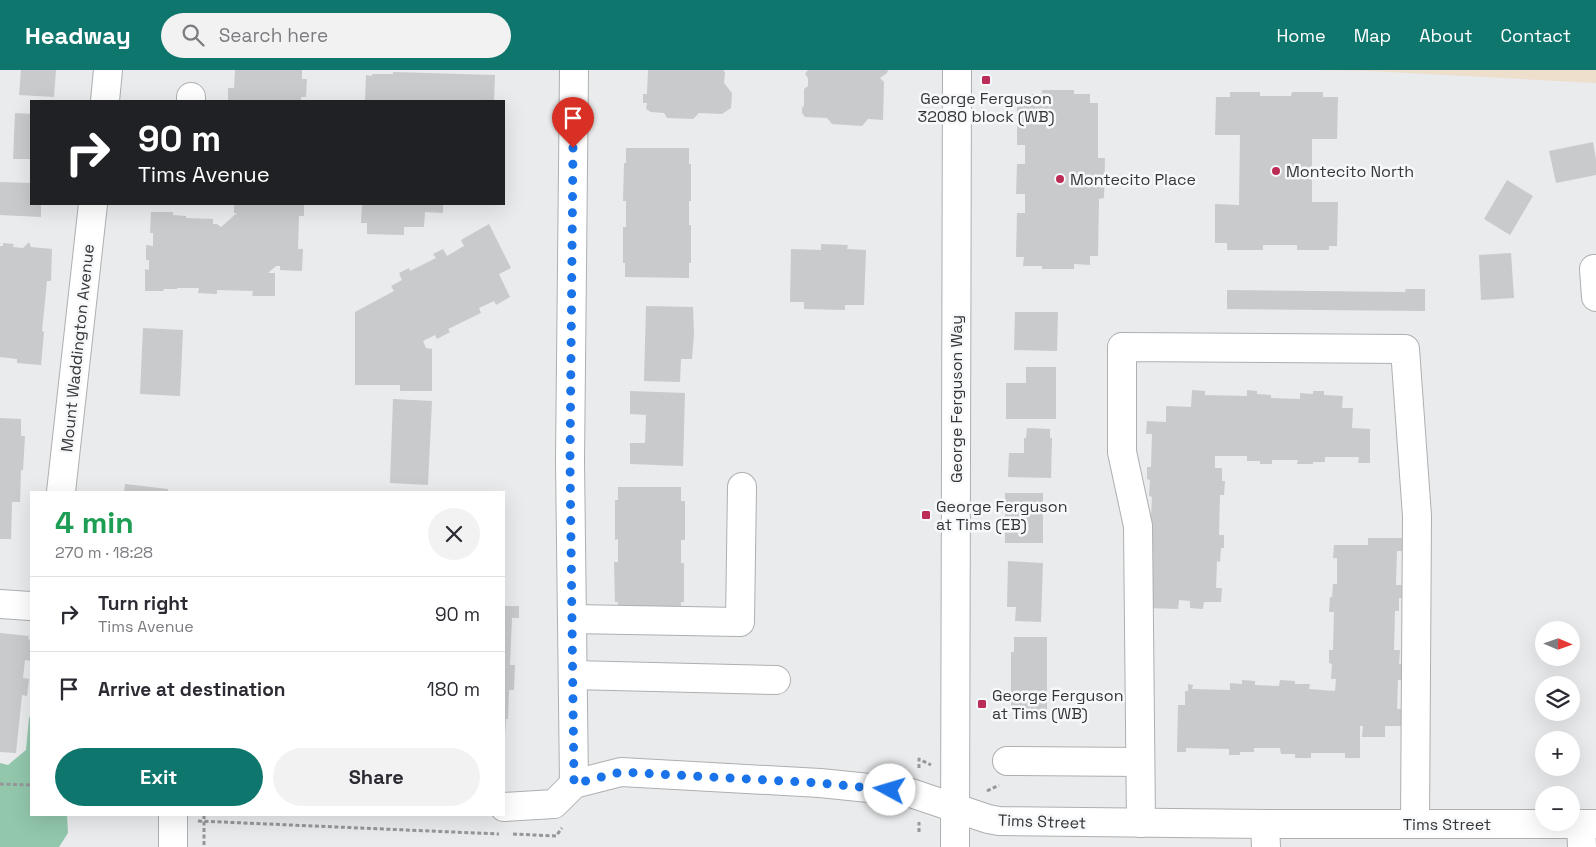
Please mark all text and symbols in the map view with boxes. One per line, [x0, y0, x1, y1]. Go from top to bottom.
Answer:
search box [161, 13, 511, 58]
text: Headway [25, 20, 131, 51]
icon: search [179, 21, 207, 49]
text: Search here [219, 23, 328, 48]
text: Home [1277, 24, 1326, 47]
text: Map [1354, 24, 1391, 47]
text: About [1419, 24, 1473, 47]
text: Contact [1501, 24, 1571, 47]
marker: George Ferguson 32080 block (WB) [980, 74, 992, 86]
place label: George Ferguson 32080 block (WB) [918, 88, 1054, 127]
pin [552, 97, 594, 148]
icon: arrive [559, 104, 587, 132]
text: 90 m [138, 117, 221, 161]
icon: right [55, 120, 120, 185]
text: Tims Avenue [138, 160, 270, 188]
place label: Montecito North [1286, 161, 1414, 182]
marker: Montecito North [1270, 165, 1282, 177]
place label: Montecito Place [1070, 169, 1196, 190]
marker: Montecito Place [1054, 173, 1066, 185]
street label: Mount Waddington Avenue [56, 243, 99, 453]
street label: George Ferguson Way [946, 315, 967, 483]
place label: George Ferguson at Tims (EB) [936, 496, 1067, 535]
text: 4 min [55, 503, 134, 542]
button: close [428, 508, 480, 560]
marker: George Ferguson at Tims (EB) [920, 509, 932, 521]
text: 270 m · 18:28 [55, 542, 153, 563]
text: Turn right [98, 591, 188, 616]
icon: right [55, 600, 83, 628]
text: 90 m [435, 602, 480, 627]
text: Tims Avenue [98, 616, 194, 637]
north arrow [1535, 621, 1580, 666]
map controls [1535, 621, 1580, 831]
icon: arrive [55, 675, 83, 703]
button: layers [1535, 676, 1580, 721]
text: Arrive at destination [98, 677, 286, 702]
text: 180 m [427, 677, 480, 702]
place label: George Ferguson at Tims (WB) [992, 685, 1123, 724]
marker: George Ferguson at Tims (WB) [976, 698, 988, 710]
button: + [1535, 731, 1580, 776]
button: Exit [55, 748, 263, 806]
button: Share [273, 748, 480, 806]
position arrow [863, 763, 915, 815]
button: − [1535, 786, 1580, 831]
street label: Tims Street [997, 809, 1087, 834]
street label: Tims Street [1403, 814, 1491, 835]

